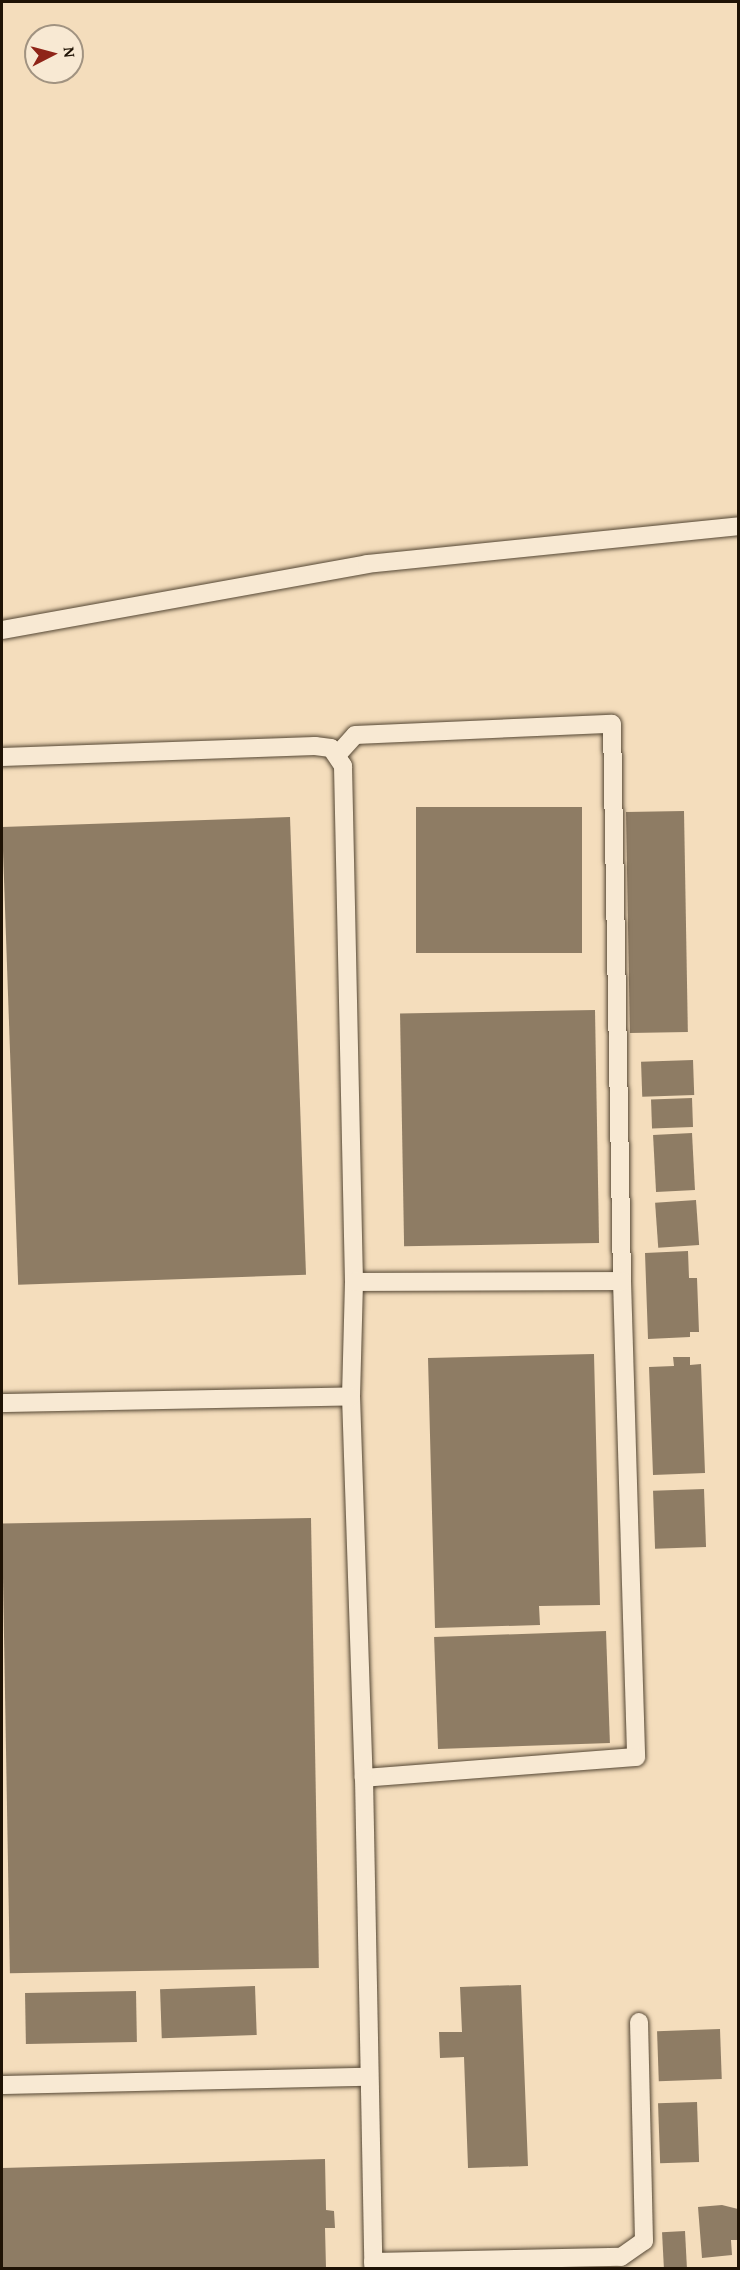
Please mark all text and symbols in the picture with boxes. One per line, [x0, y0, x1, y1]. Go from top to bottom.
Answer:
north arrow [24, 24, 84, 84]
text: N [57, 46, 82, 59]

